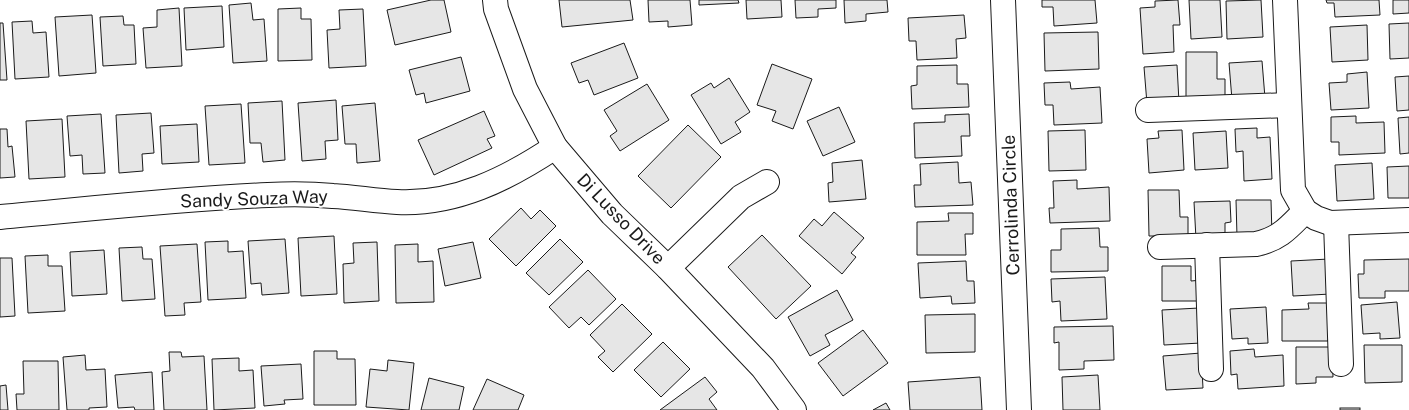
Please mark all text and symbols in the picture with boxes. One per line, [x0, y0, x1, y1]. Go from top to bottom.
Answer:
street label: Cerrolinda Circle [998, 134, 1023, 276]
street label: Di Lusso Drive [573, 169, 670, 268]
street label: Sandy Souza Way [180, 185, 329, 212]

